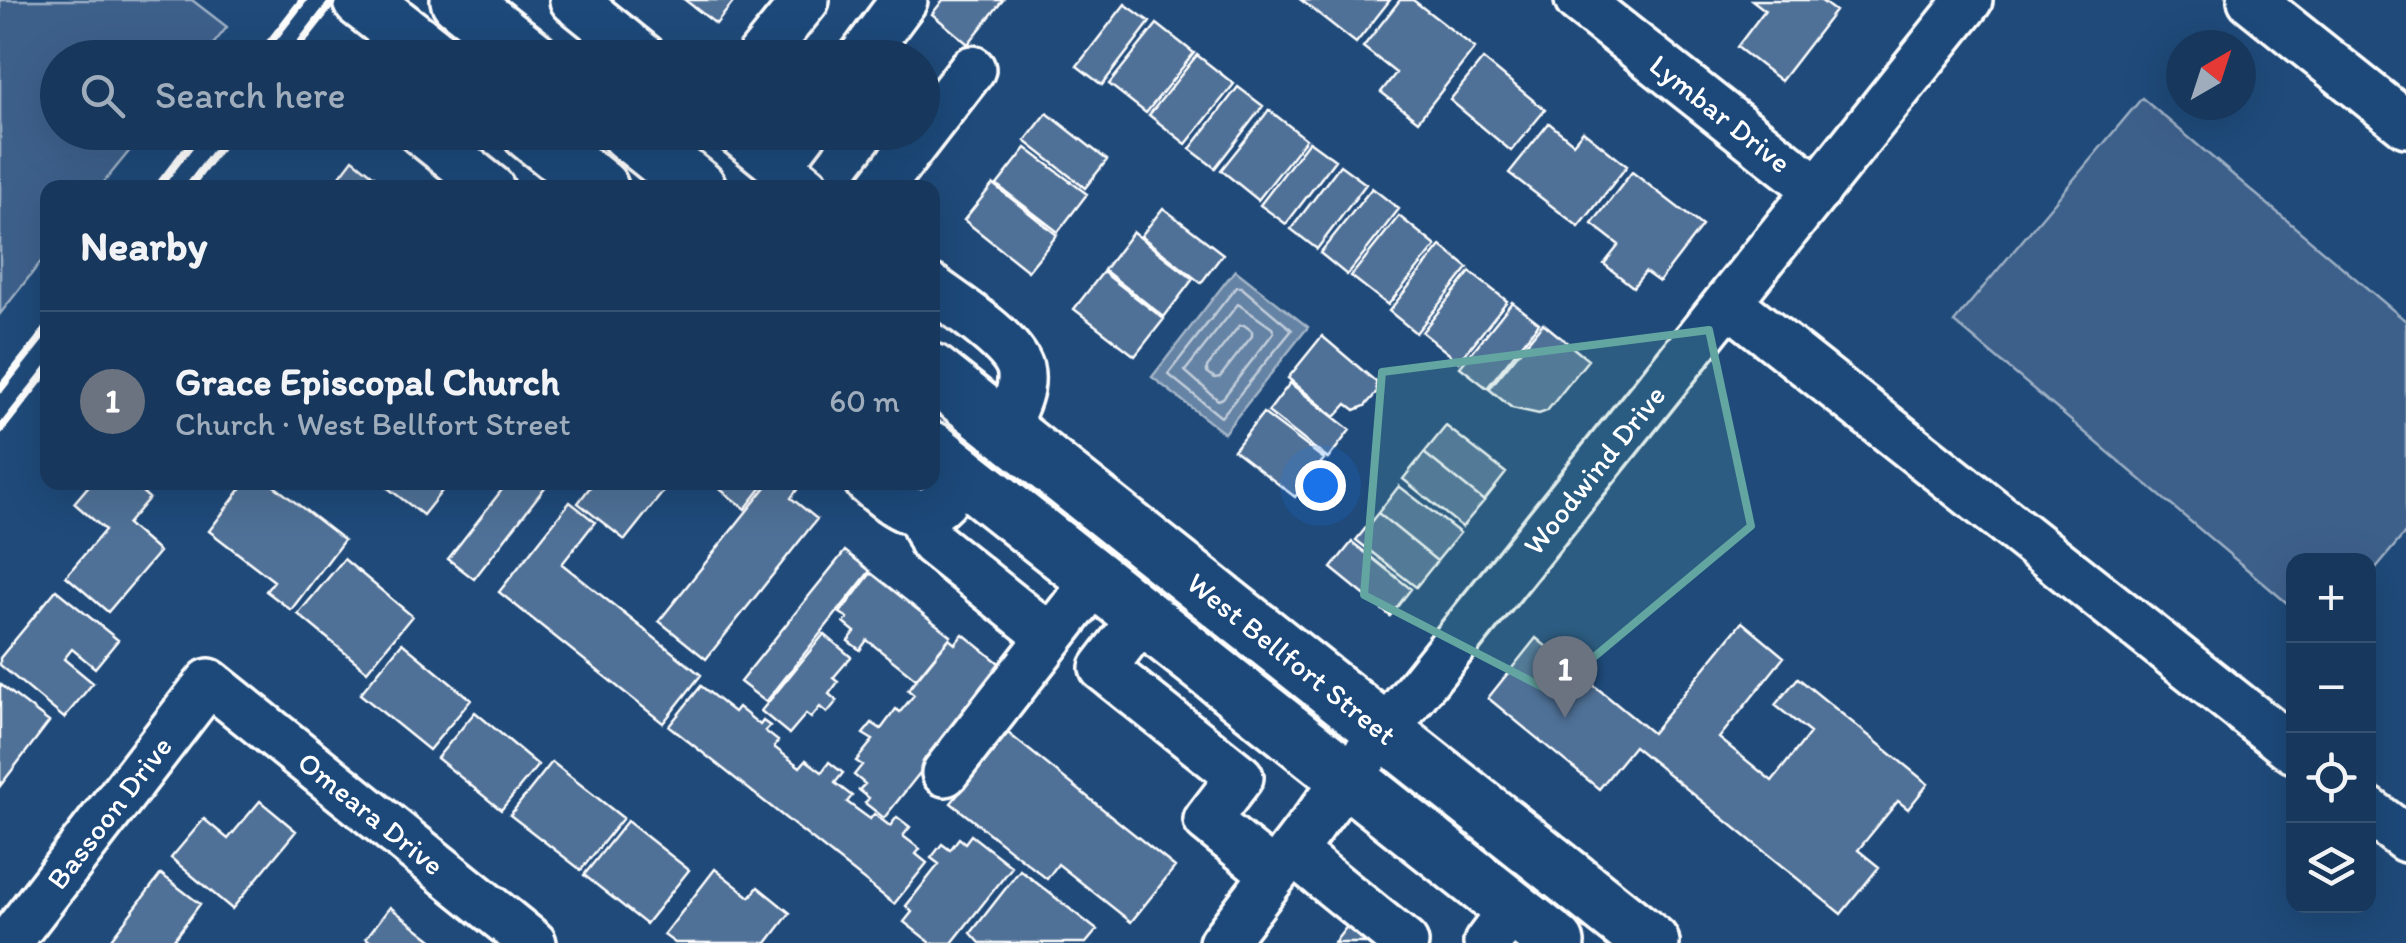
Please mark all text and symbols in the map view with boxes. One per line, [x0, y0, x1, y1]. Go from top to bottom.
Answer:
north arrow [2166, 30, 2256, 120]
search box [40, 40, 940, 150]
street label: Lymbar Drive [1643, 46, 1799, 180]
icon: search [75, 68, 130, 123]
text: Search here [155, 72, 346, 118]
text: Nearby [80, 220, 207, 271]
text: Grace Episcopal Church [175, 359, 560, 405]
street label: Woodwind Drive [1515, 377, 1673, 562]
text: 1 [105, 382, 120, 420]
text: 60 m [829, 382, 900, 420]
text: Church · West Bellfort Street [175, 405, 571, 443]
your location [1295, 460, 1346, 511]
map controls [2286, 553, 2376, 913]
button: + [2286, 553, 2376, 643]
street label: West Bellfort Street [1180, 564, 1404, 752]
pin: 1 [1532, 636, 1598, 718]
button: − [2286, 643, 2376, 733]
street label: Bassoon Drive [38, 728, 179, 896]
button: locate [2286, 733, 2376, 823]
street label: Omeara Drive [291, 743, 452, 883]
button: layers [2286, 823, 2376, 913]

